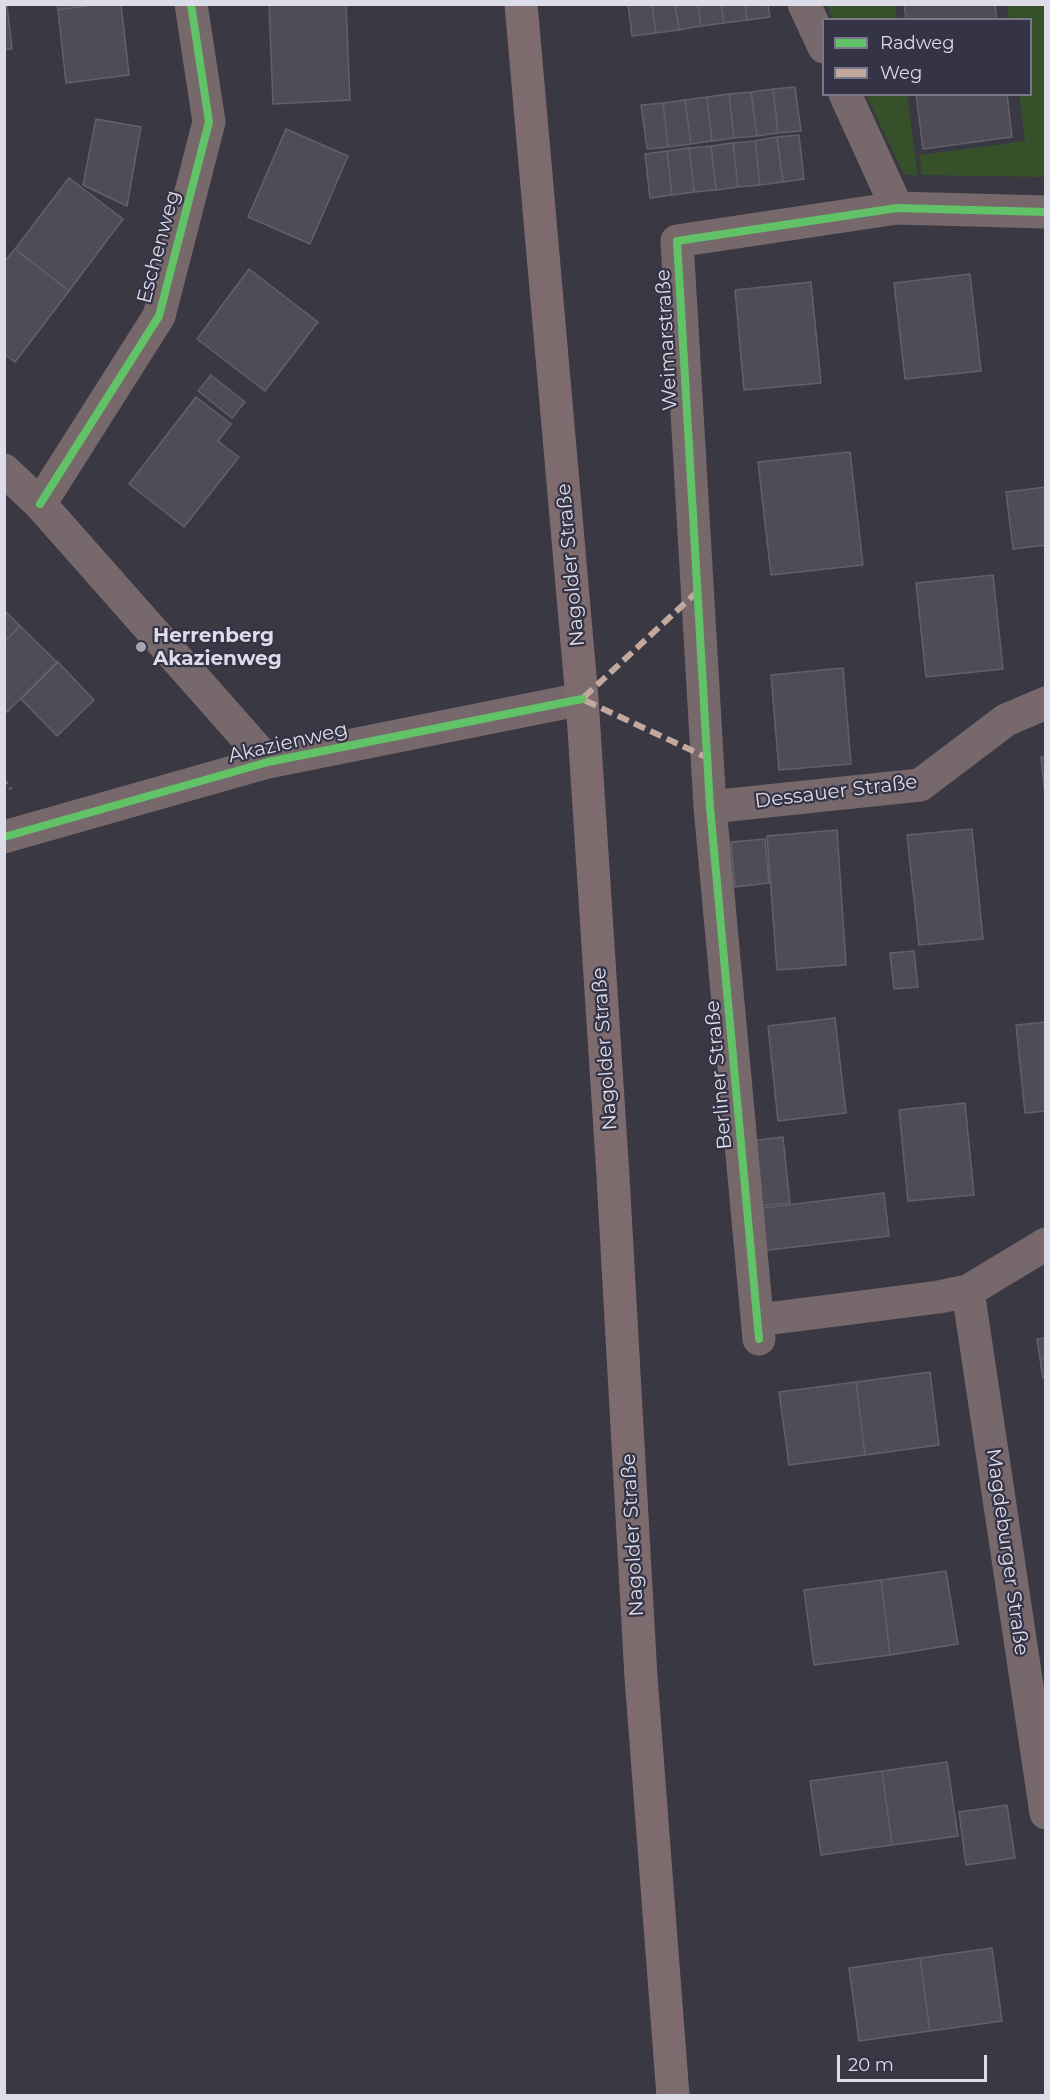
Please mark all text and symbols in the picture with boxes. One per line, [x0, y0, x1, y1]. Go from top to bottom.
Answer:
legend [822, 18, 1032, 96]
text: Radweg [880, 32, 955, 54]
text: Weg [880, 62, 922, 84]
street label: Eschenweg [132, 188, 186, 306]
street label: Weimarstraße [651, 269, 683, 411]
street label: Nagolder Straße [552, 483, 590, 647]
place label: Herrenberg Akazienweg [153, 624, 282, 671]
marker: Herrenberg Akazienweg [134, 640, 148, 654]
street label: Akazienweg [226, 718, 350, 768]
street label: Dessauer Straße [753, 770, 919, 814]
street label: Nagolder Straße [587, 967, 623, 1131]
street label: Berliner Straße [701, 999, 737, 1151]
street label: Magdeburger Straße [981, 1447, 1033, 1657]
street label: Nagolder Straße [617, 1453, 649, 1617]
scale bar [840, 2043, 990, 2081]
text: 20 m [848, 2054, 894, 2076]

